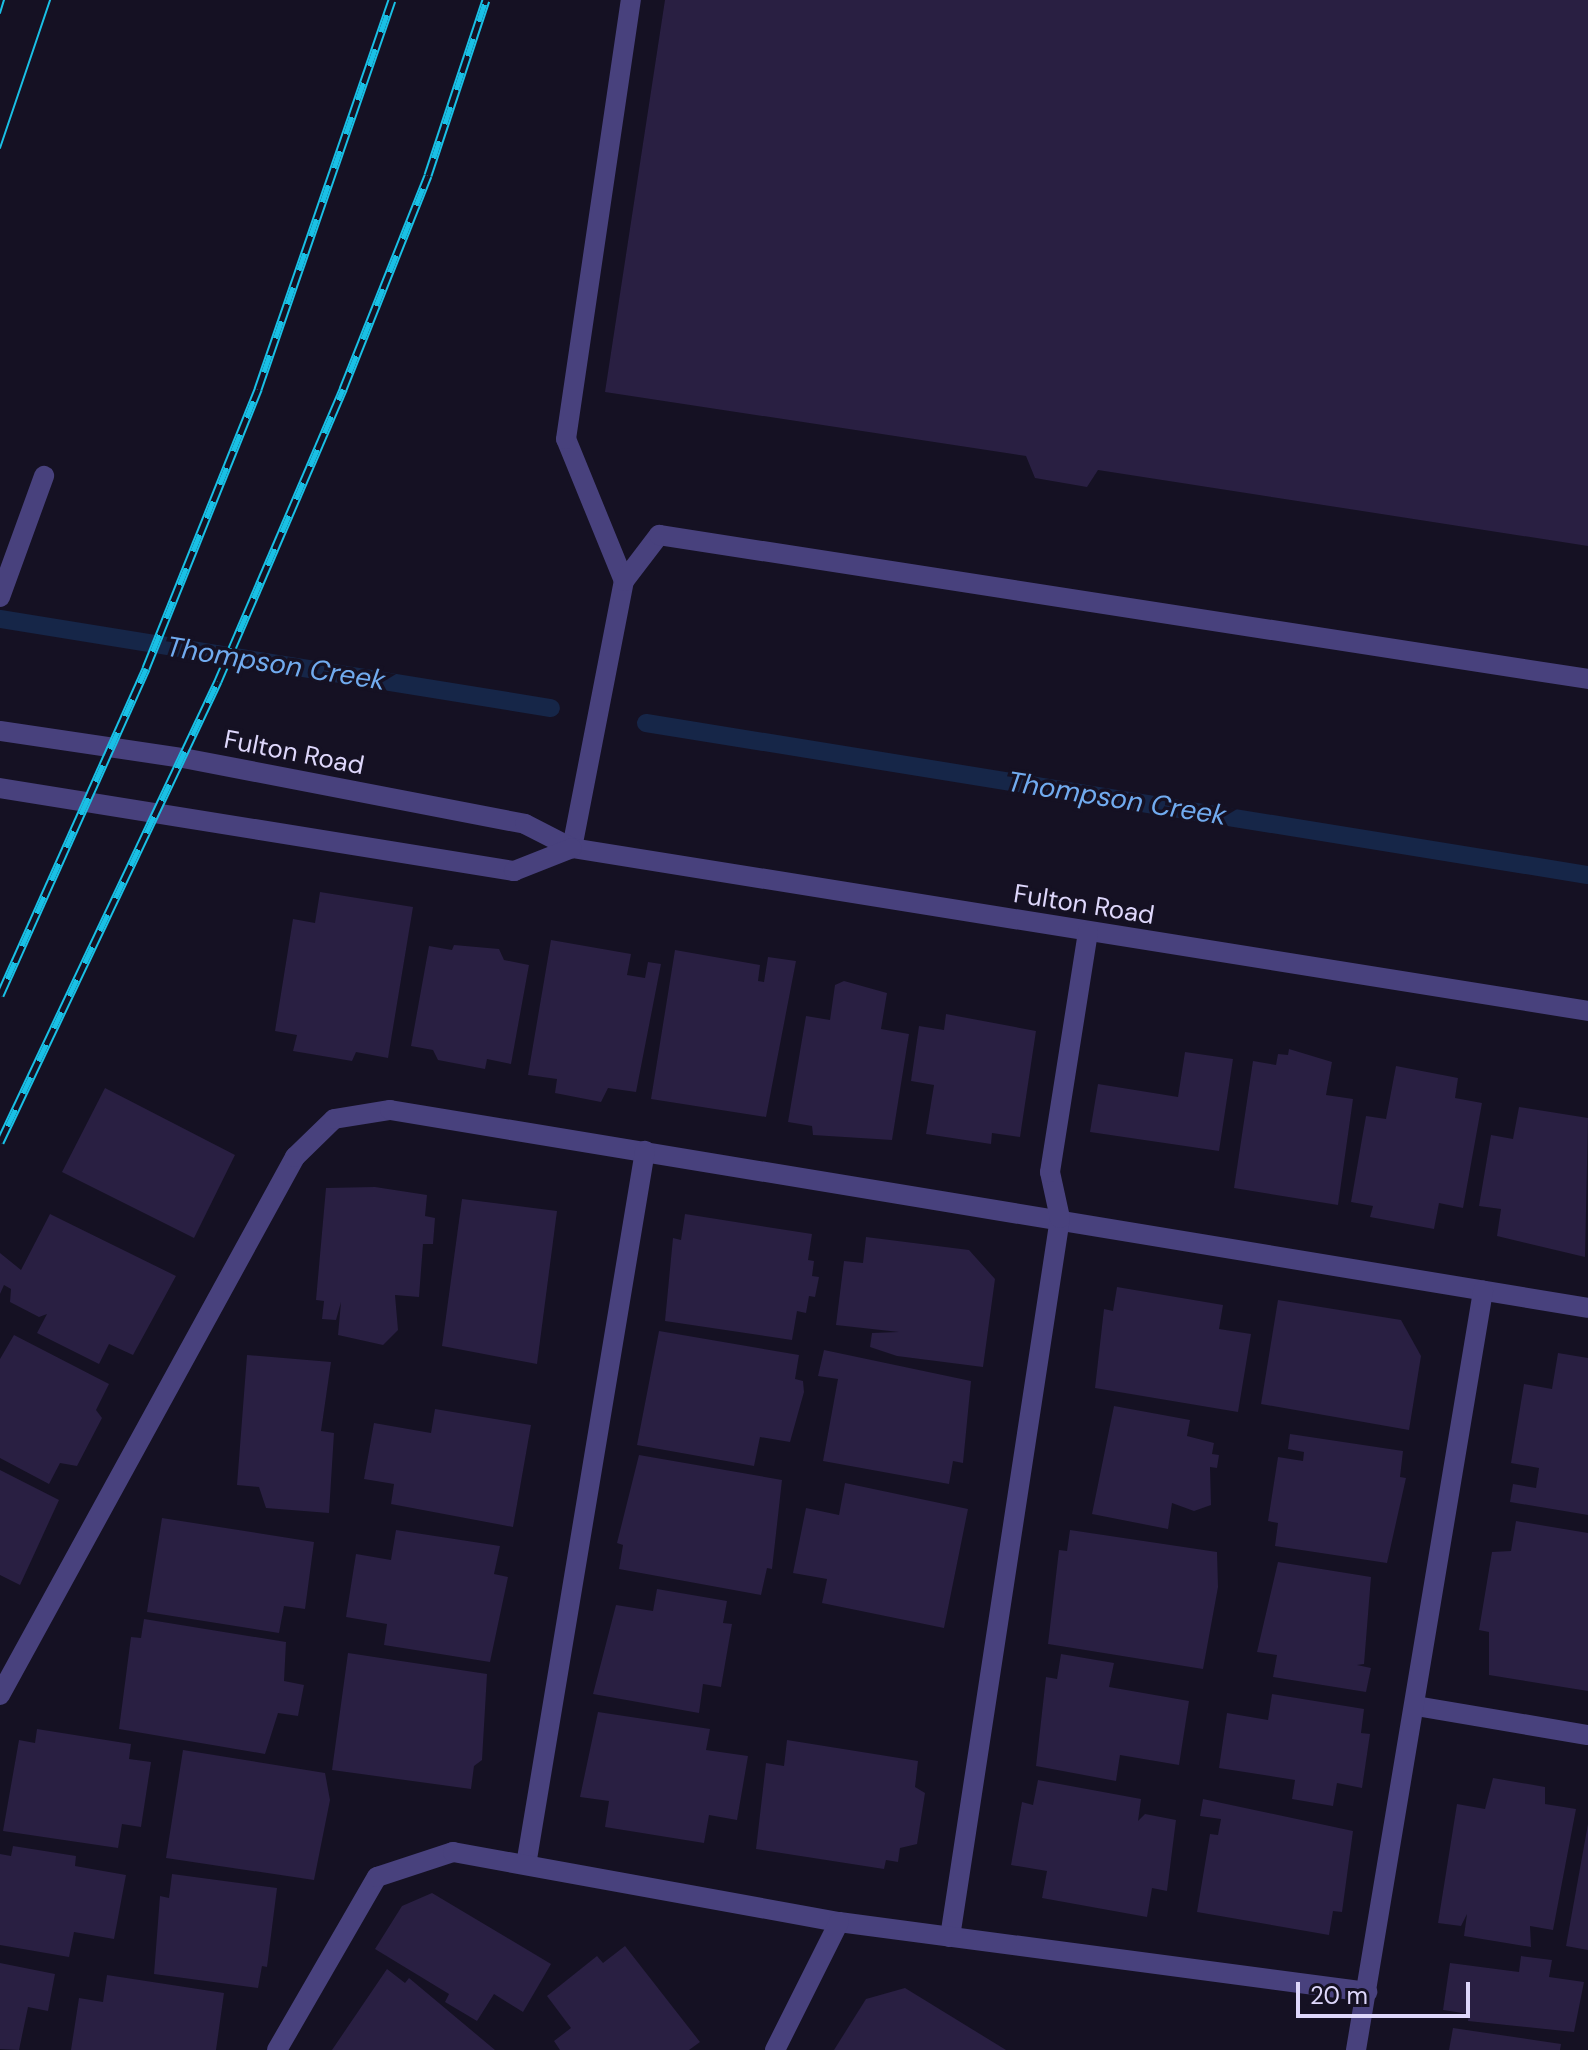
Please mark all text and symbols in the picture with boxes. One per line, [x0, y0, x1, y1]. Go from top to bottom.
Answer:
water label: Thompson Creek [164, 630, 388, 698]
street label: Fulton Road [221, 724, 367, 782]
water label: Thompson Creek [1005, 765, 1229, 833]
street label: Fulton Road [1011, 878, 1157, 932]
scale bar [1300, 1966, 1474, 2016]
text: 20 m [1310, 1980, 1368, 2011]

